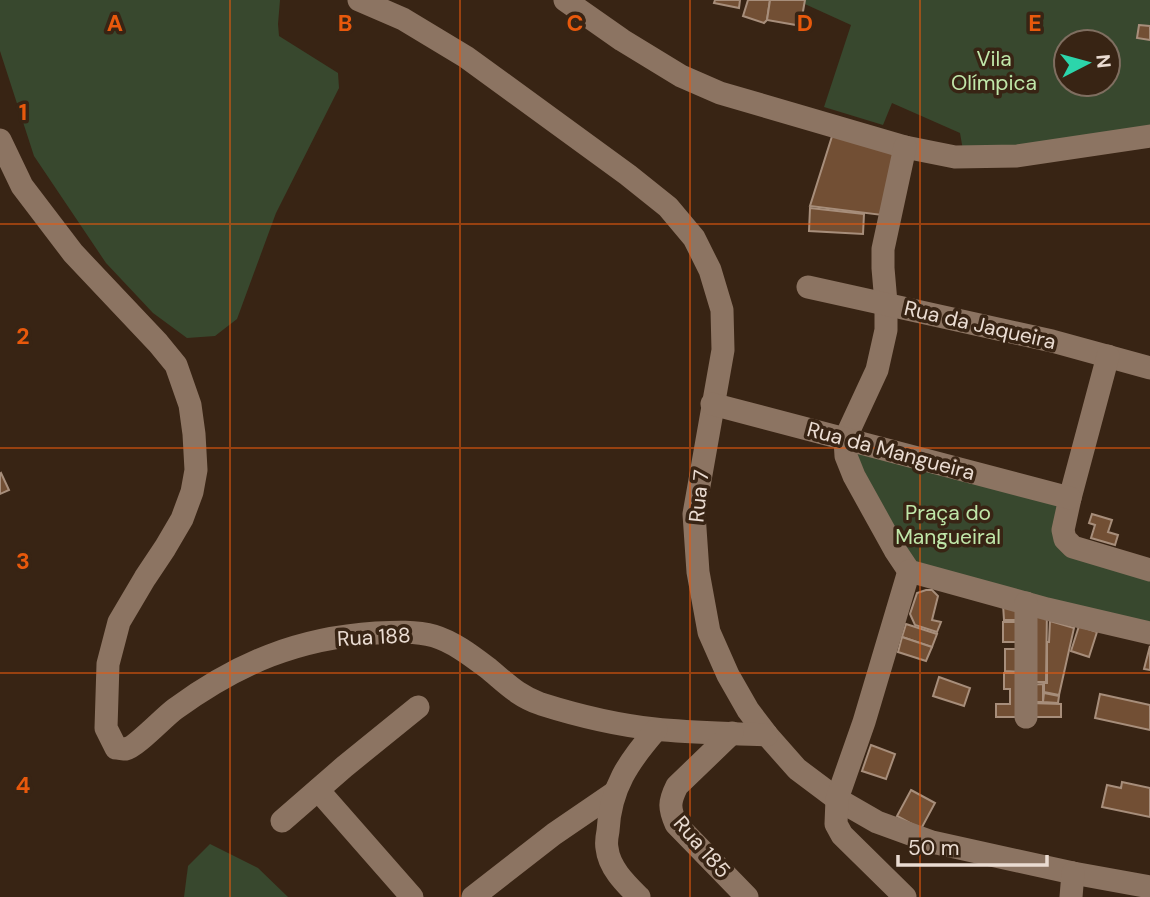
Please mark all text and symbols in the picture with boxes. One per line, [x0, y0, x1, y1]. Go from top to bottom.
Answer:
text: A [107, 8, 123, 38]
text: B [338, 8, 352, 38]
text: C [567, 8, 583, 38]
text: D [797, 8, 813, 38]
text: E [1028, 8, 1042, 38]
north arrow [1052, 28, 1122, 98]
park label: Vila Olímpica [951, 45, 1037, 97]
text: N [1090, 53, 1117, 69]
text: 1 [19, 97, 27, 127]
street label: Rua da Jaqueira [901, 294, 1059, 356]
text: 2 [16, 321, 30, 351]
street label: Rua da Mangueira [804, 415, 978, 487]
street label: Rua 7 [682, 468, 716, 524]
park label: Praça do Mangueiral [895, 499, 1001, 551]
text: 3 [16, 546, 30, 576]
street label: Rua 188 [337, 621, 411, 653]
text: 4 [16, 770, 31, 800]
street label: Rua 185 [667, 810, 737, 884]
scale bar [898, 824, 1047, 868]
text: 50 m [908, 834, 959, 862]

